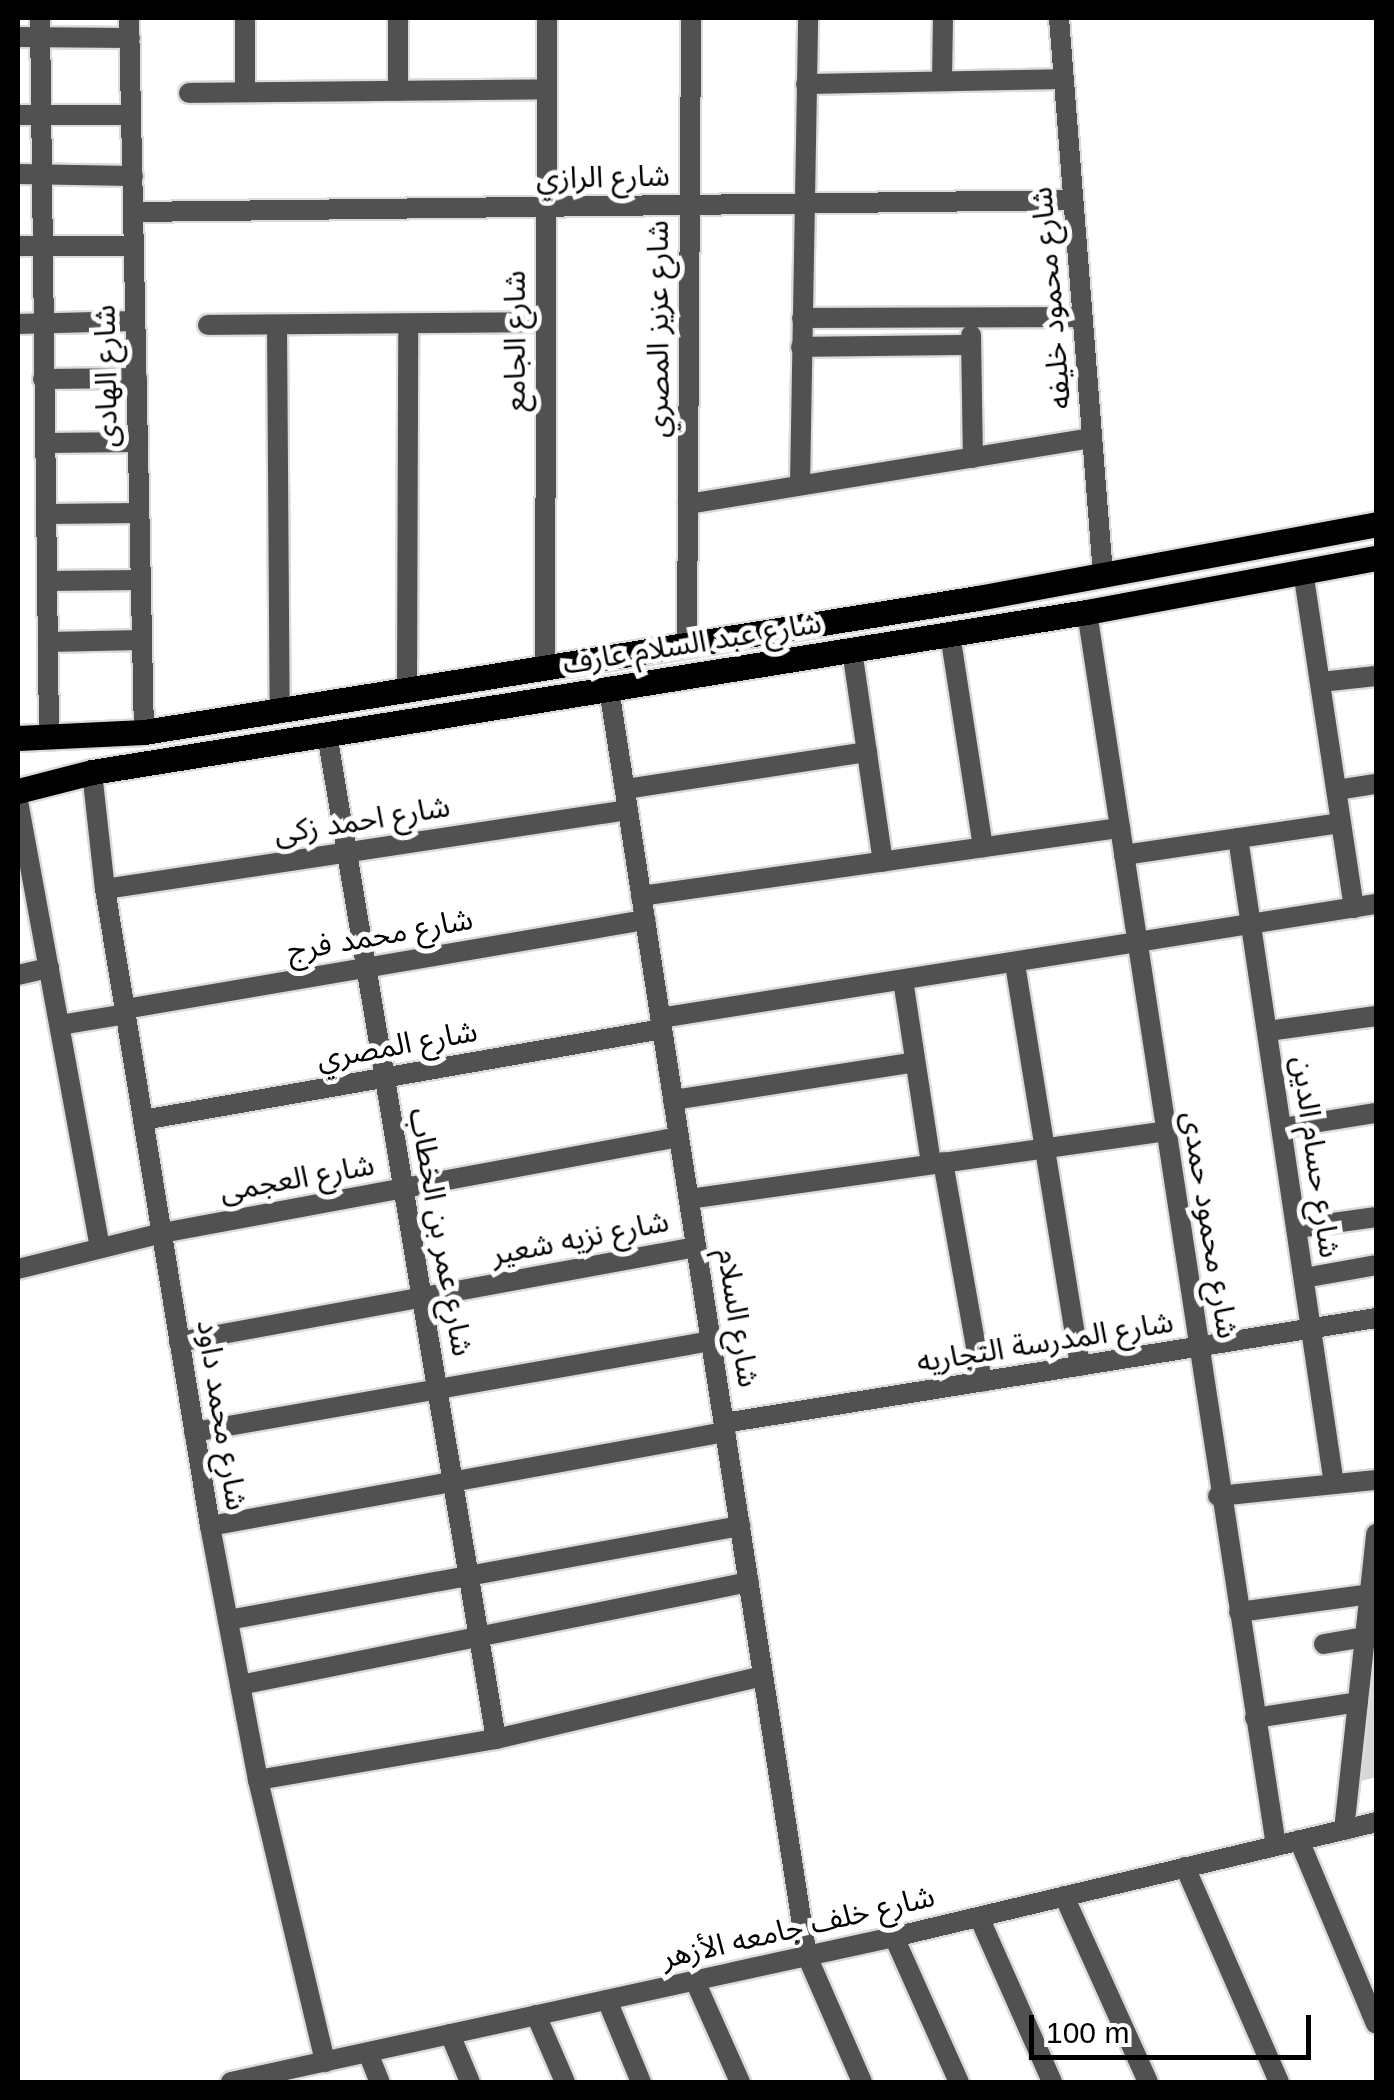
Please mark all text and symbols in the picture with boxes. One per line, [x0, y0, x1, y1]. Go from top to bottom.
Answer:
street label: شارع الرازي [536, 158, 670, 196]
street label: شارع محمود خليفه [1023, 185, 1079, 411]
street label: شارع عزيز المصري [640, 220, 676, 438]
street label: شارع الجامع [497, 270, 533, 412]
street label: شارع الهادى [87, 304, 125, 448]
street label: شارع عبد السلام عارف [560, 605, 824, 681]
street label: شارع احمد زكى [272, 788, 452, 852]
street label: شارع محمد فرج [284, 901, 476, 969]
street label: شارع المصري [314, 1013, 480, 1077]
street label: شارع حسام الدين [1284, 1054, 1348, 1260]
street label: شارع عمر بن الخطاب [401, 1105, 481, 1359]
street label: شارع محمود حمدى [1174, 1109, 1246, 1341]
street label: شارع العجمى [217, 1147, 377, 1209]
street label: شارع نزيه شعير [488, 1203, 672, 1273]
street label: شارع السلام [709, 1246, 767, 1390]
street label: شارع المدرسة التجاريه [914, 1304, 1176, 1380]
street label: شارع محمد داود [189, 1317, 255, 1513]
street label: شارع خلف جامعه الأزهر [658, 1878, 938, 1976]
scale bar [1034, 1995, 1316, 2057]
text: 100 m [1046, 2016, 1129, 2049]

